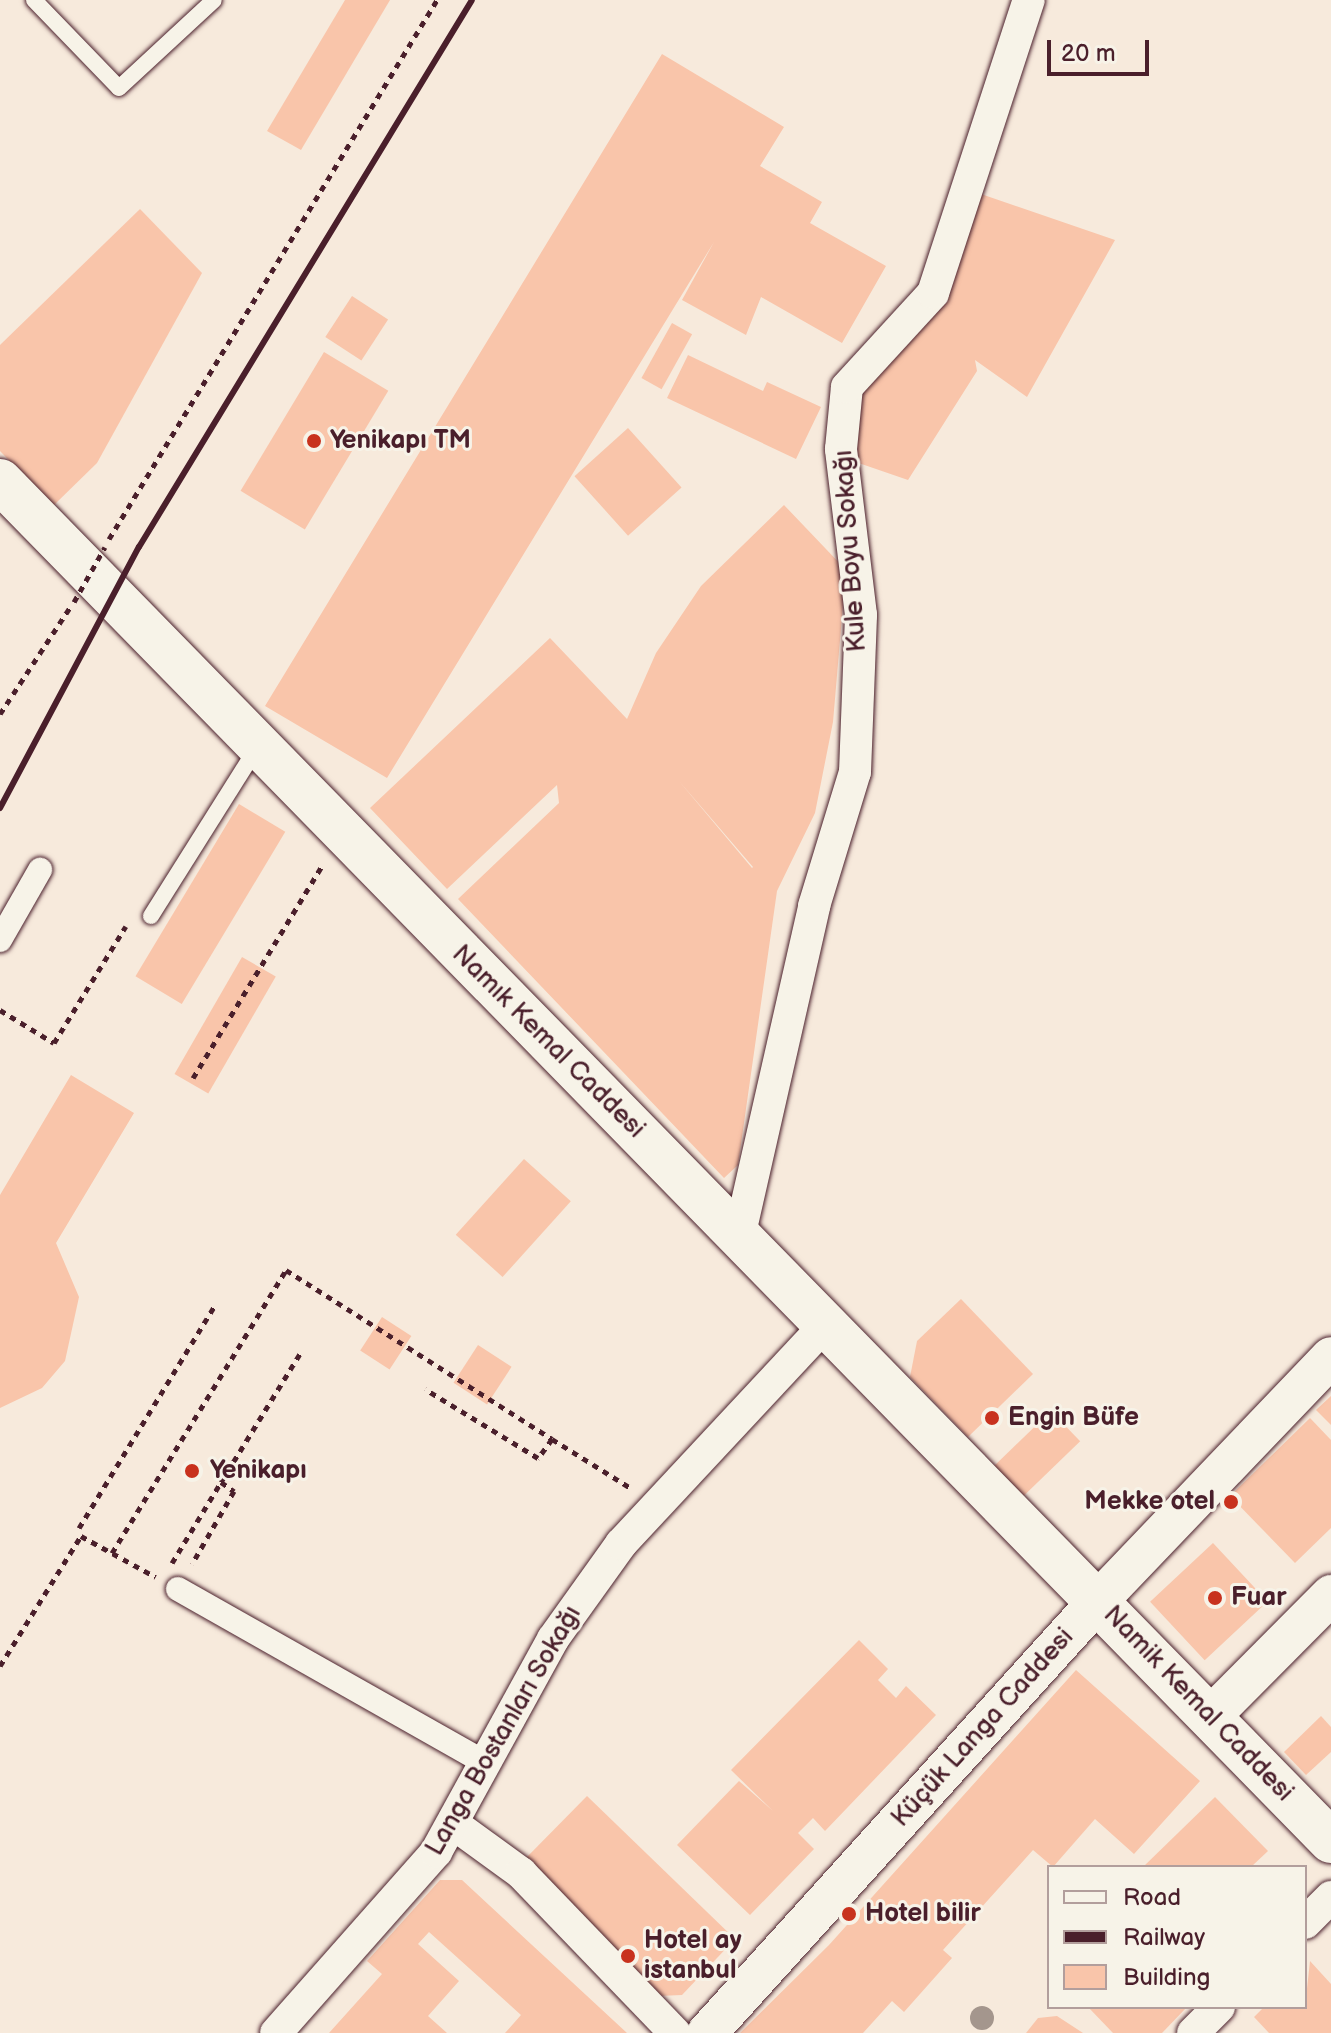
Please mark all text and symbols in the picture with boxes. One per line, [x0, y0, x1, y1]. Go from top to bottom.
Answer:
scale bar [1051, 24, 1153, 74]
text: 20 m [1061, 39, 1116, 68]
place label: Yenikapı TM [330, 425, 471, 457]
marker: Yenikapı TM [305, 432, 323, 450]
street label: Kule Boyu Sokağı [828, 449, 874, 653]
street label: Namık Kemal Caddesi [445, 939, 651, 1145]
place label: Engin Büfe [1008, 1402, 1139, 1434]
marker: Engin Büfe [983, 1409, 1001, 1427]
place label: Yenikapı [210, 1455, 307, 1487]
marker: Yenikapı [181, 1460, 203, 1482]
place label: Mekke otel [1084, 1486, 1215, 1518]
marker: Mekke otel [1222, 1493, 1240, 1511]
place label: Fuar [1231, 1582, 1287, 1614]
marker: Fuar [1206, 1589, 1224, 1607]
street label: Langa Bostanları Sokağı [420, 1600, 588, 1862]
street label: Namik Kemal Caddesi [1096, 1600, 1300, 1808]
street label: Küçük Langa Caddesi [885, 1622, 1081, 1834]
legend [1047, 1865, 1307, 2009]
text: Road [1123, 1883, 1181, 1912]
place label: Hotel bilir [865, 1898, 981, 1930]
marker: Hotel bilir [840, 1905, 858, 1923]
text: Railway [1123, 1923, 1205, 1952]
place label: Hotel ay istanbul [644, 1925, 742, 1986]
marker: Hotel ay istanbul [619, 1947, 637, 1965]
text: Building [1123, 1963, 1210, 1992]

